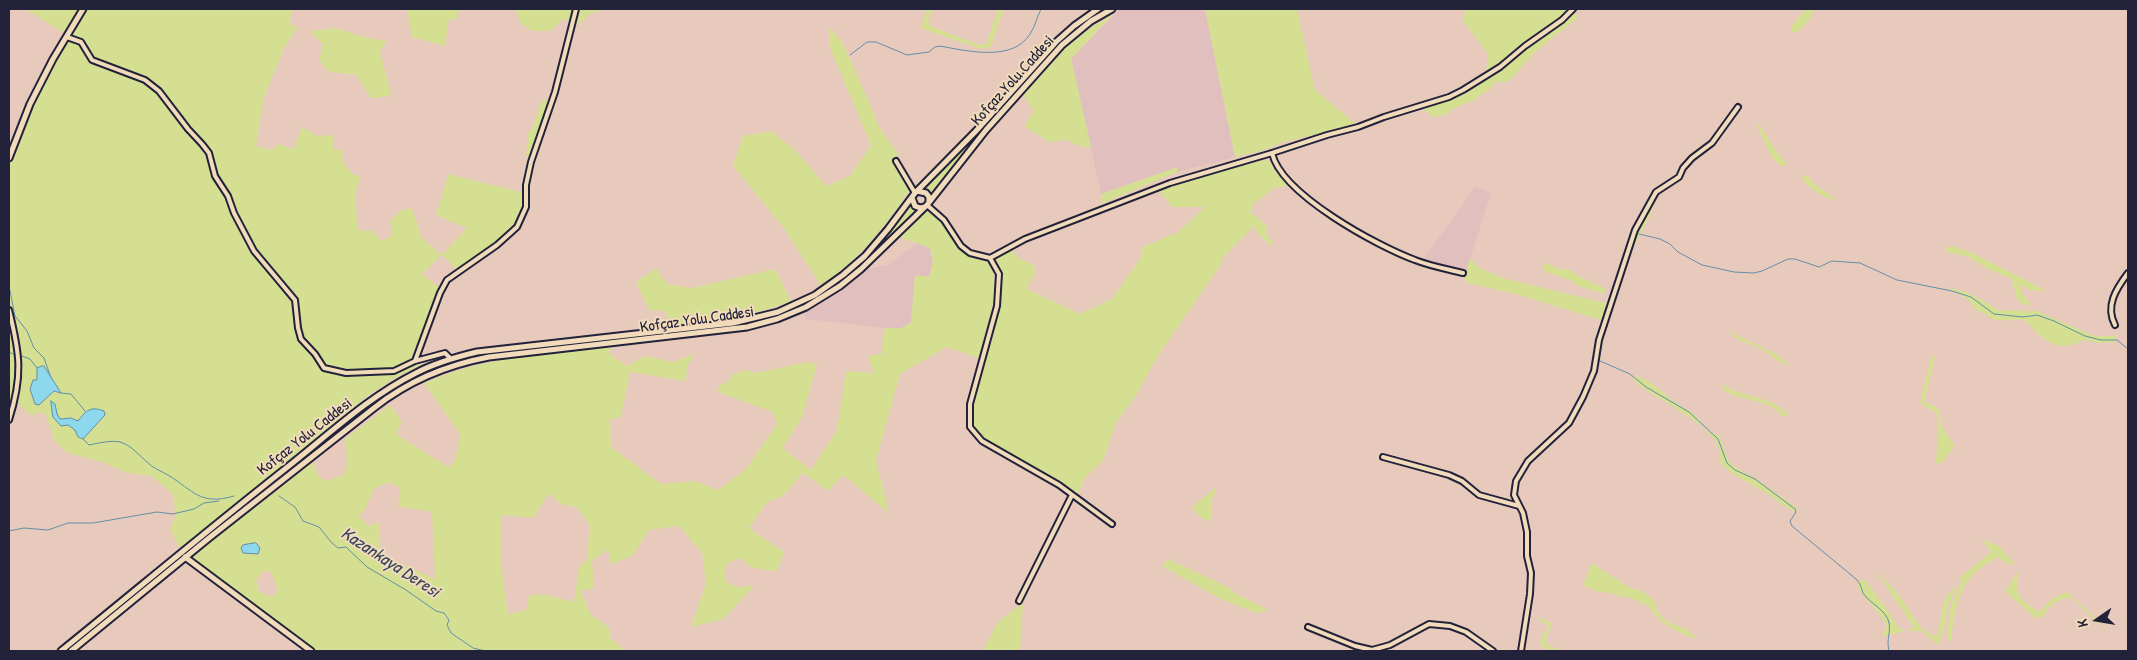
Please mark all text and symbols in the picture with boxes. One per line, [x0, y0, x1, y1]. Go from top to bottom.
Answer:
street label: Kofçaz Yolu Caddesi [967, 32, 1059, 130]
street label: Kofçaz Yolu Caddesi [639, 302, 755, 338]
street label: Kofçaz Yolu Caddesi [254, 394, 356, 480]
water label: Kazankaya Deresi [337, 523, 443, 603]
north arrow [2072, 595, 2122, 645]
text: K [2072, 618, 2092, 629]

